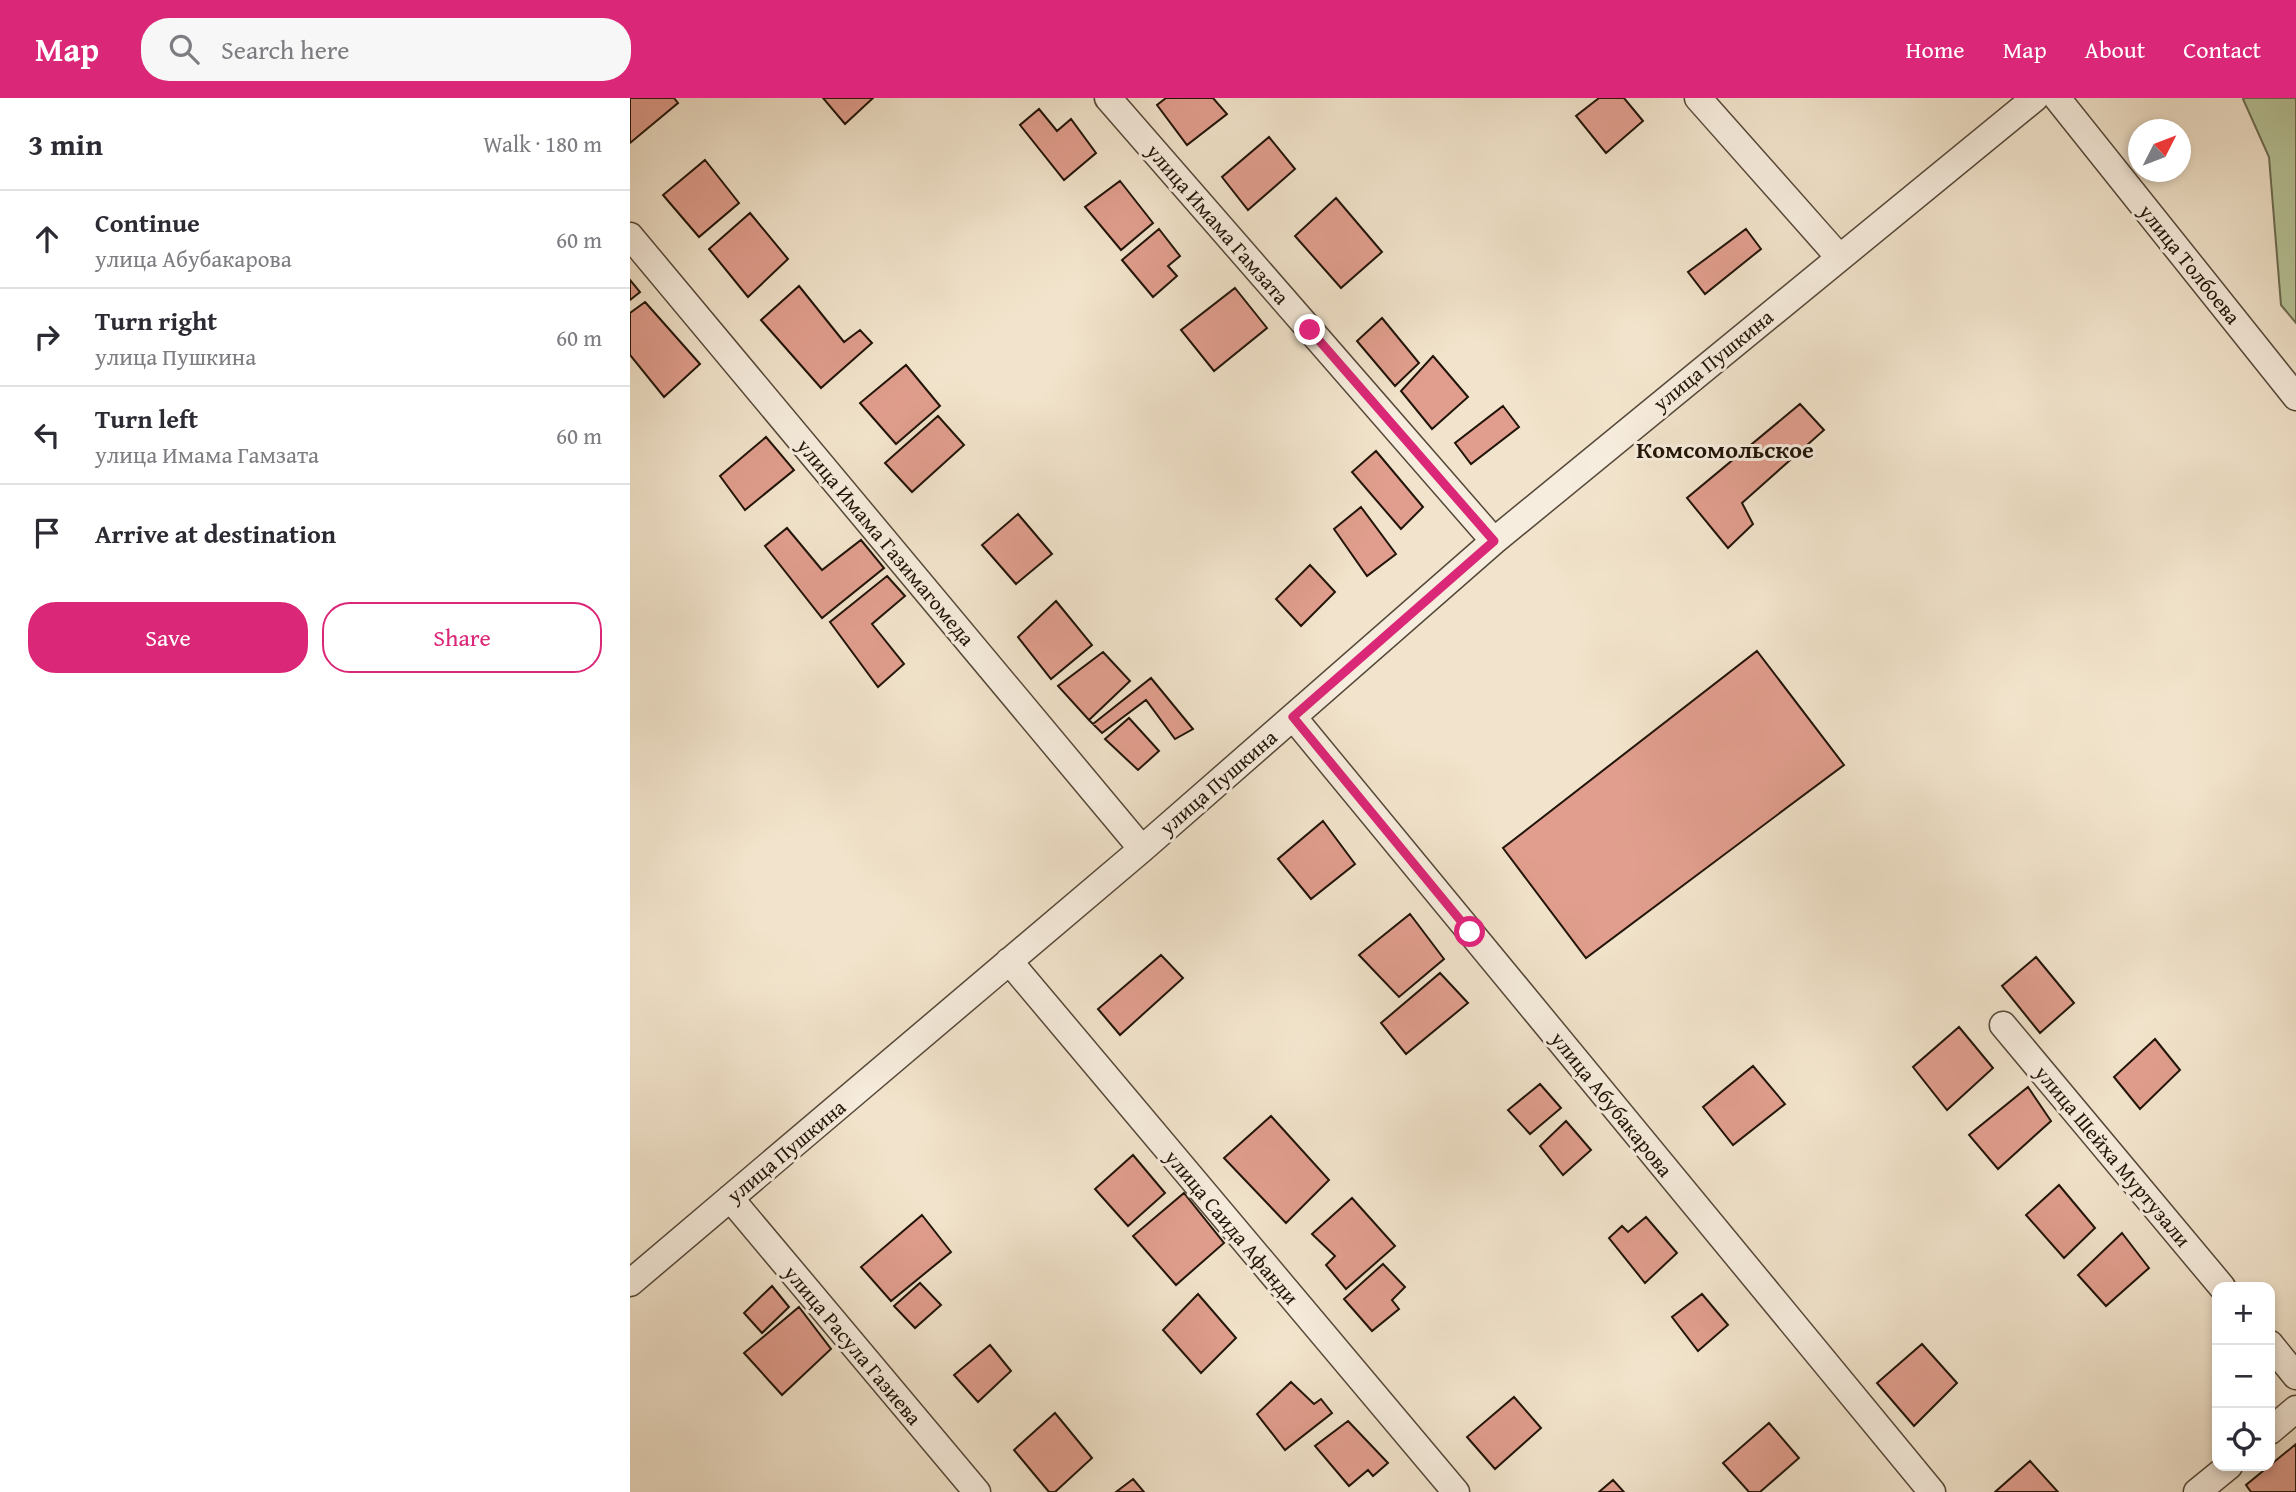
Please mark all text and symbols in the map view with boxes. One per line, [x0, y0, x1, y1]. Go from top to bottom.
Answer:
search box [141, 18, 631, 81]
text: Map [35, 25, 99, 73]
icon: search [165, 30, 203, 68]
text: Search here [221, 30, 349, 69]
text: Home [1906, 32, 1965, 67]
text: Map [2003, 32, 2047, 67]
text: About [2085, 32, 2145, 67]
text: Contact [2183, 32, 2261, 67]
north arrow [2128, 119, 2191, 182]
text: 3 min [28, 122, 103, 166]
text: Walk · 180 m [483, 127, 602, 160]
street label: улица Имама Гамзата [1139, 136, 1297, 311]
street label: улица Толбоева [2131, 196, 2248, 331]
text: Continue [95, 203, 200, 242]
icon: ahead [28, 220, 66, 258]
text: 60 m [556, 223, 602, 256]
text: улица Абубакарова [95, 242, 292, 275]
text: Turn right [95, 301, 217, 340]
street label: улица Пушкина [1645, 302, 1780, 419]
route end [1294, 314, 1325, 345]
icon: right [28, 318, 66, 356]
text: 60 m [556, 321, 602, 354]
text: улица Пушкина [95, 340, 256, 373]
text: Turn left [95, 399, 198, 438]
icon: left [28, 416, 66, 454]
text: 60 m [556, 419, 602, 452]
street label: улица Имама Газимагомеда [789, 431, 982, 653]
district label: Комсомольское [1636, 432, 1814, 467]
text: улица Имама Гамзата [95, 438, 319, 471]
icon: arrive [28, 514, 66, 552]
text: Arrive at destination [95, 514, 336, 553]
button: Save [28, 602, 308, 673]
button: Share [322, 602, 602, 673]
street label: улица Пушкина [1152, 722, 1284, 843]
route start [1454, 916, 1485, 947]
street label: улица Абубакарова [1543, 1024, 1681, 1184]
street label: улица Шейха Муртузали [2027, 1058, 2198, 1254]
street label: улица Пушкина [719, 1092, 852, 1211]
street label: улица Саида Афанди [1157, 1142, 1306, 1311]
street label: улица Расула Газиева [776, 1257, 929, 1432]
map controls [2212, 1282, 2275, 1471]
button: + [2212, 1282, 2275, 1345]
button: − [2212, 1345, 2275, 1408]
button: locate [2212, 1408, 2275, 1471]

